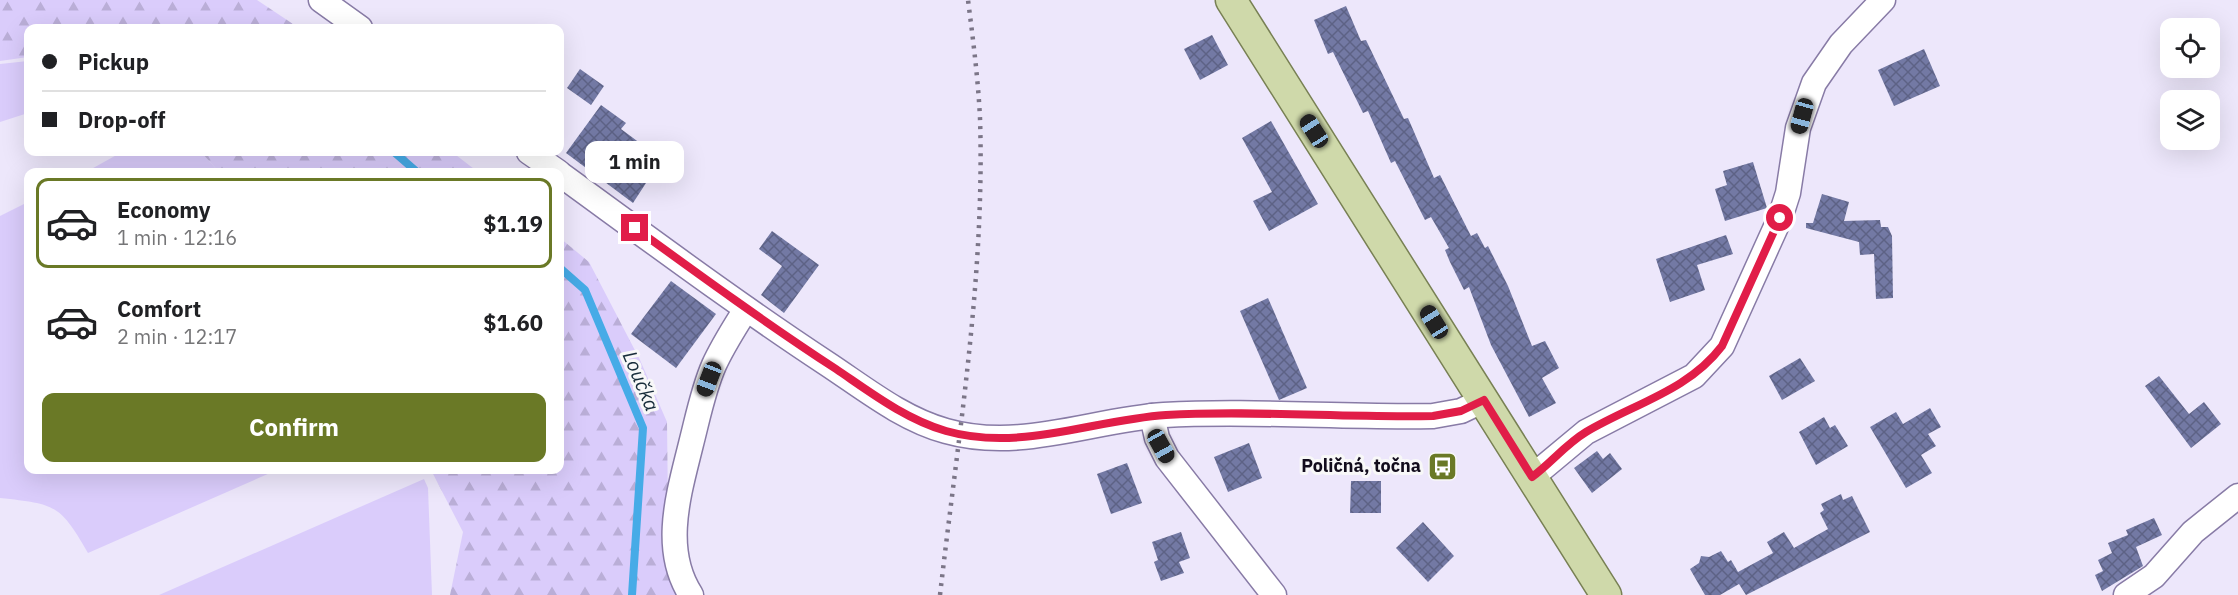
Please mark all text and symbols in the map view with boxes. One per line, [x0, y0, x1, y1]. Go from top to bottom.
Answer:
map controls [2160, 18, 2220, 150]
button: locate [2160, 18, 2220, 78]
text: Pickup [78, 47, 149, 76]
button: layers [2160, 90, 2220, 150]
car [1789, 96, 1815, 136]
text: Drop-off [78, 105, 165, 134]
car [1297, 111, 1331, 151]
callout: 1 min [586, 141, 684, 183]
text: 1 min [608, 148, 661, 175]
text: Economy [117, 195, 211, 224]
icon: car [45, 196, 99, 250]
route start [1766, 204, 1793, 231]
text: $1.19 [483, 209, 543, 238]
route end [621, 214, 648, 241]
text: 1 min · 12:16 [117, 224, 237, 251]
text: Comfort [117, 294, 201, 323]
icon: car [45, 295, 99, 349]
car [1417, 302, 1451, 342]
text: $1.60 [483, 308, 543, 337]
text: 2 min · 12:17 [117, 323, 237, 350]
water label: Loučka [617, 347, 666, 415]
car [694, 359, 724, 399]
button: Confirm [42, 393, 546, 462]
car [1144, 426, 1178, 466]
bus stop icon: Poličná, točna [1426, 450, 1458, 482]
place label: Poličná, točna [1301, 454, 1421, 477]

